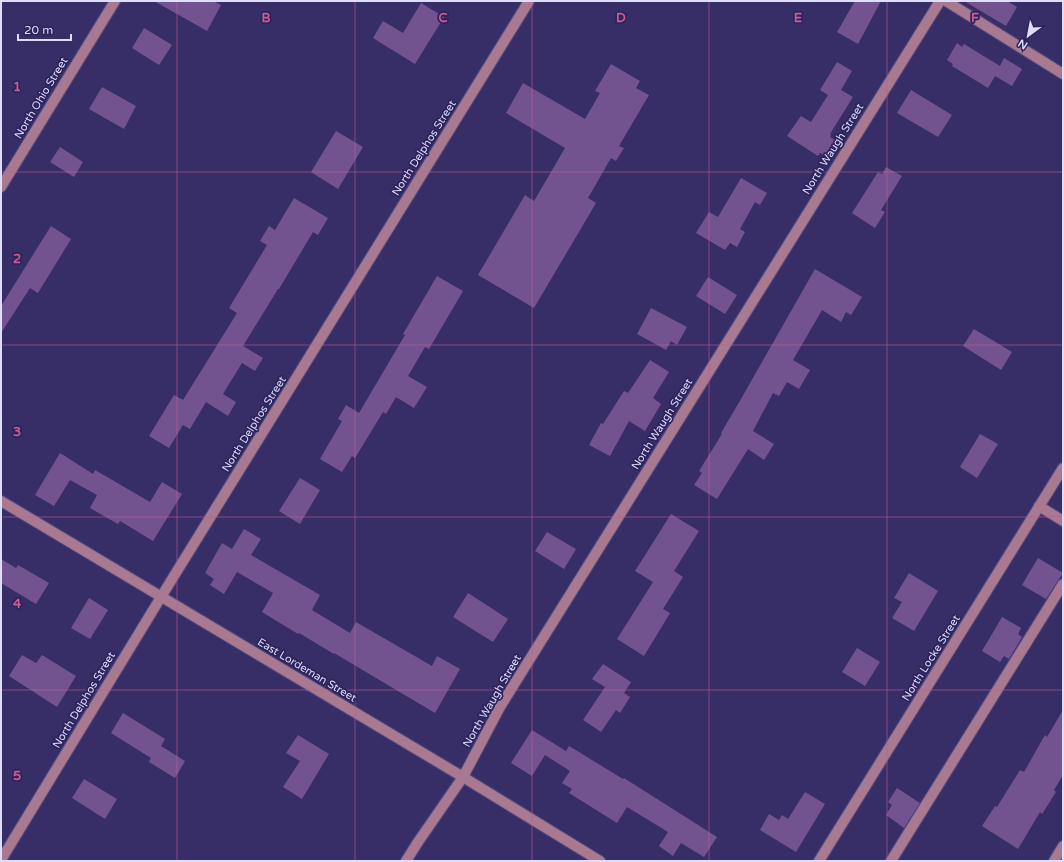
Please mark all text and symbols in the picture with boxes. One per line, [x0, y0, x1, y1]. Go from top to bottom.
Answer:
text: B [261, 10, 271, 26]
text: C [438, 10, 448, 26]
text: D [616, 10, 626, 26]
text: E [794, 10, 802, 26]
text: F [971, 10, 979, 26]
scale bar [18, 16, 71, 42]
north arrow [1008, 16, 1048, 56]
text: 20 m [24, 23, 53, 37]
text: N [1016, 36, 1030, 52]
street label: North Ohio Street [12, 55, 70, 141]
text: 1 [13, 79, 21, 95]
street label: North Delphos Street [389, 98, 459, 198]
street label: North Waugh Street [800, 101, 866, 197]
text: 2 [13, 251, 21, 267]
street label: North Delphos Street [219, 374, 289, 474]
street label: North Waugh Street [629, 376, 695, 472]
text: 3 [13, 424, 21, 440]
text: 4 [13, 596, 22, 612]
street label: North Locke Street [899, 613, 963, 703]
street label: East Lordeman Street [255, 635, 359, 705]
street label: North Delphos Street [50, 649, 118, 751]
street label: North Waugh Street [460, 652, 524, 750]
text: 5 [13, 768, 21, 784]

